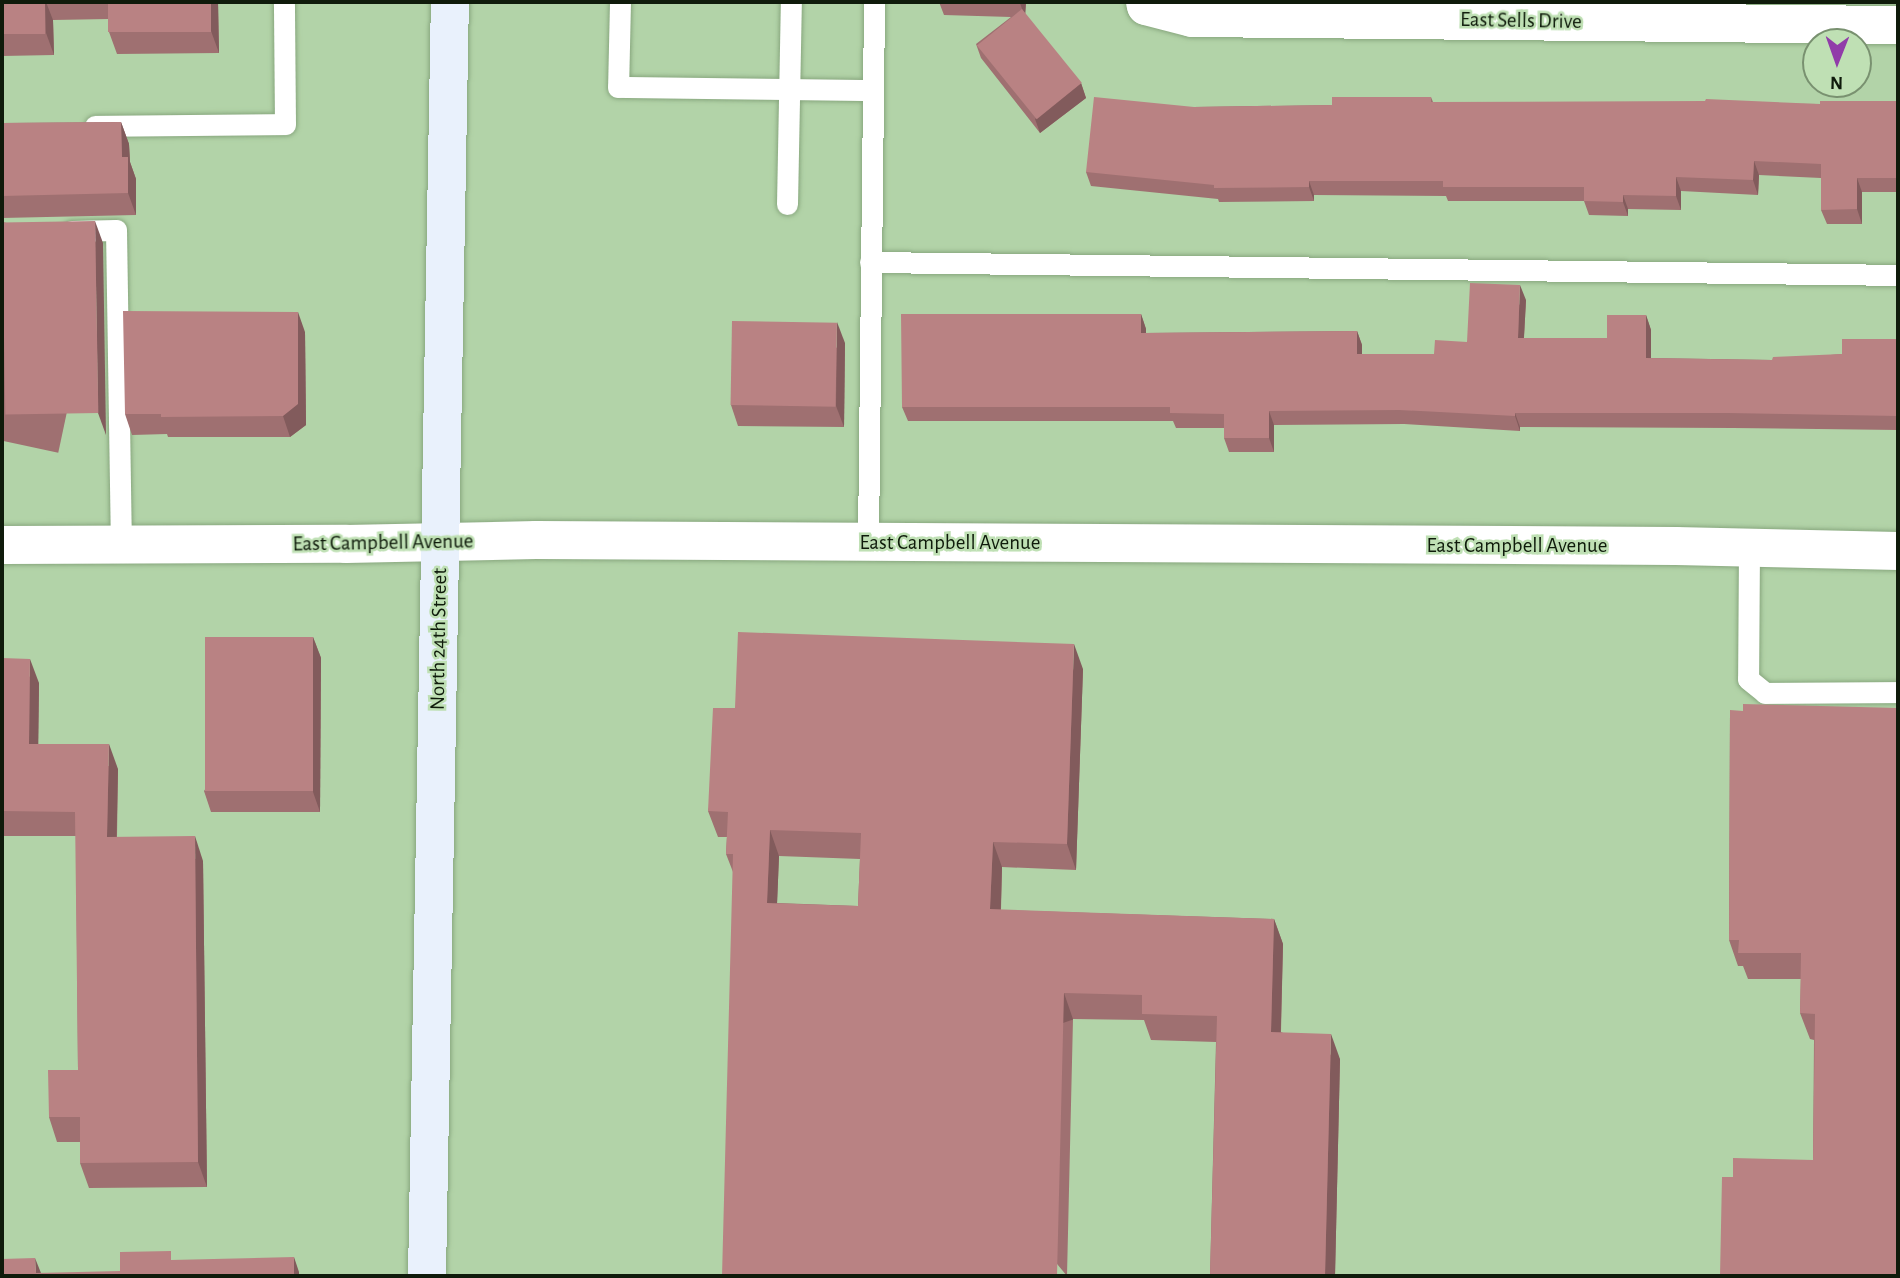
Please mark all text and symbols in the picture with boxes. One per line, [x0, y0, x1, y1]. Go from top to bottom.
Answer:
street label: East Sells Drive [1460, 7, 1582, 35]
north arrow [1802, 28, 1872, 98]
text: N [1830, 73, 1843, 92]
street label: East Campbell Avenue [292, 529, 474, 557]
street label: East Campbell Avenue [860, 530, 1040, 556]
street label: East Campbell Avenue [1427, 533, 1607, 559]
street label: North 24th Street [425, 568, 453, 710]

